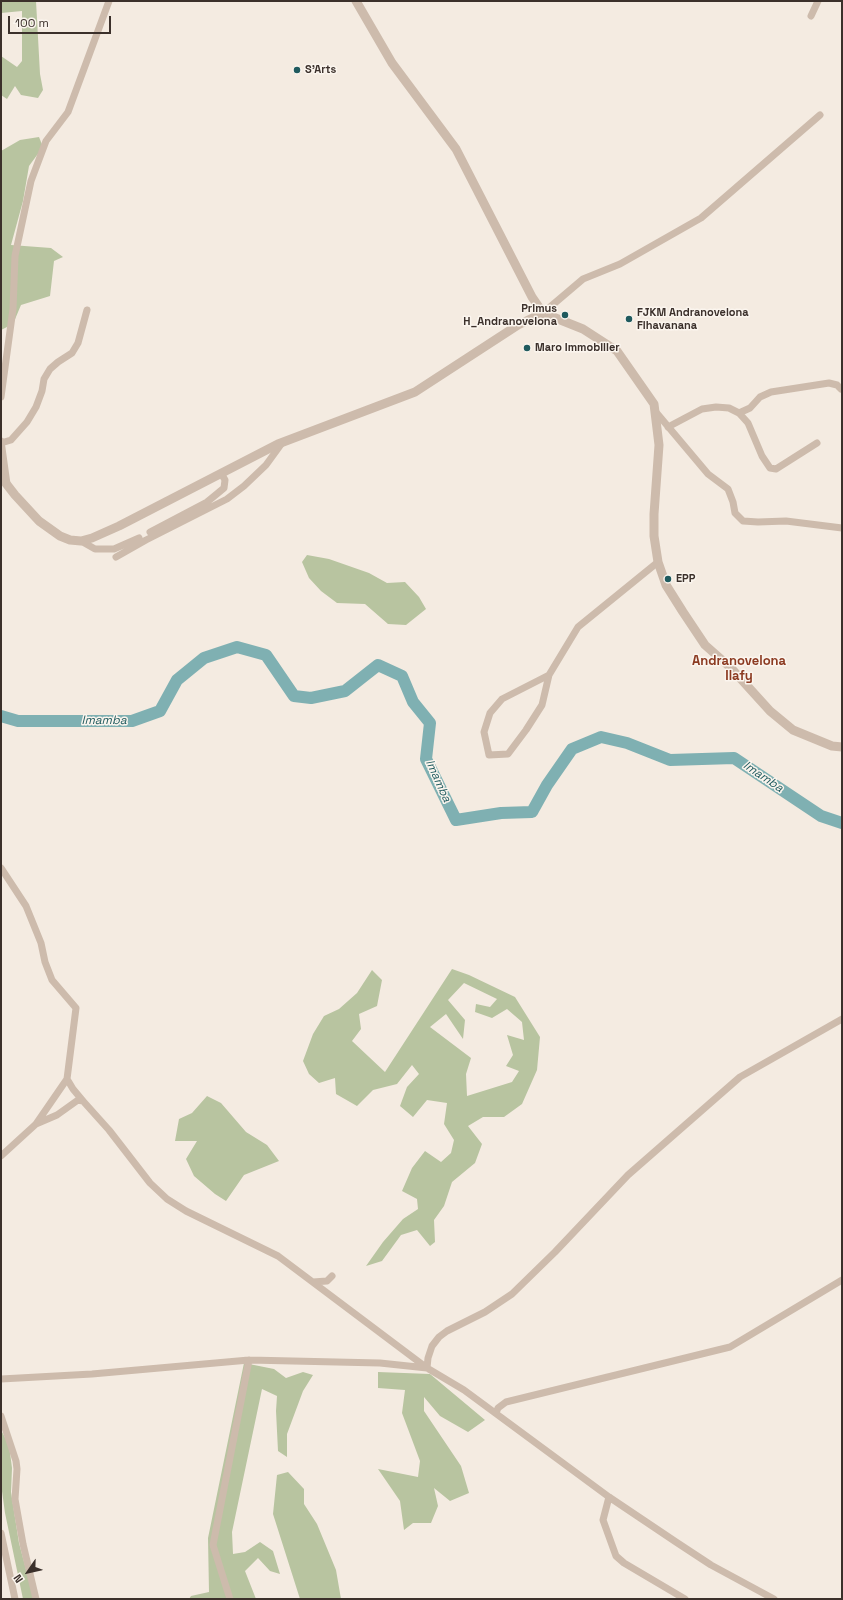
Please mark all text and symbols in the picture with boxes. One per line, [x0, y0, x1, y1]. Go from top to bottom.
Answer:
scale bar [10, 8, 113, 34]
text: 100 m [15, 15, 49, 31]
place label: S'Arts [305, 63, 336, 77]
marker: S'Arts [292, 65, 302, 75]
place label: Primus H_Andranovelona [463, 302, 557, 328]
place label: FJKM Andranovelona Fihavanana [637, 306, 749, 332]
marker: Primus H_Andranovelona [560, 310, 570, 320]
marker: FJKM Andranovelona Fihavanana [624, 314, 634, 324]
place label: Maro Immobilier [535, 341, 620, 355]
marker: Maro Immobilier [522, 343, 532, 353]
place label: EPP [676, 572, 695, 586]
marker: EPP [663, 574, 673, 584]
district label: Andranovelona Ilafy [692, 653, 786, 684]
water label: Imamba [81, 714, 127, 728]
water label: Imamba [422, 757, 454, 805]
water label: Imamba [740, 758, 786, 796]
north arrow [8, 1552, 48, 1592]
text: N [10, 1572, 26, 1586]

